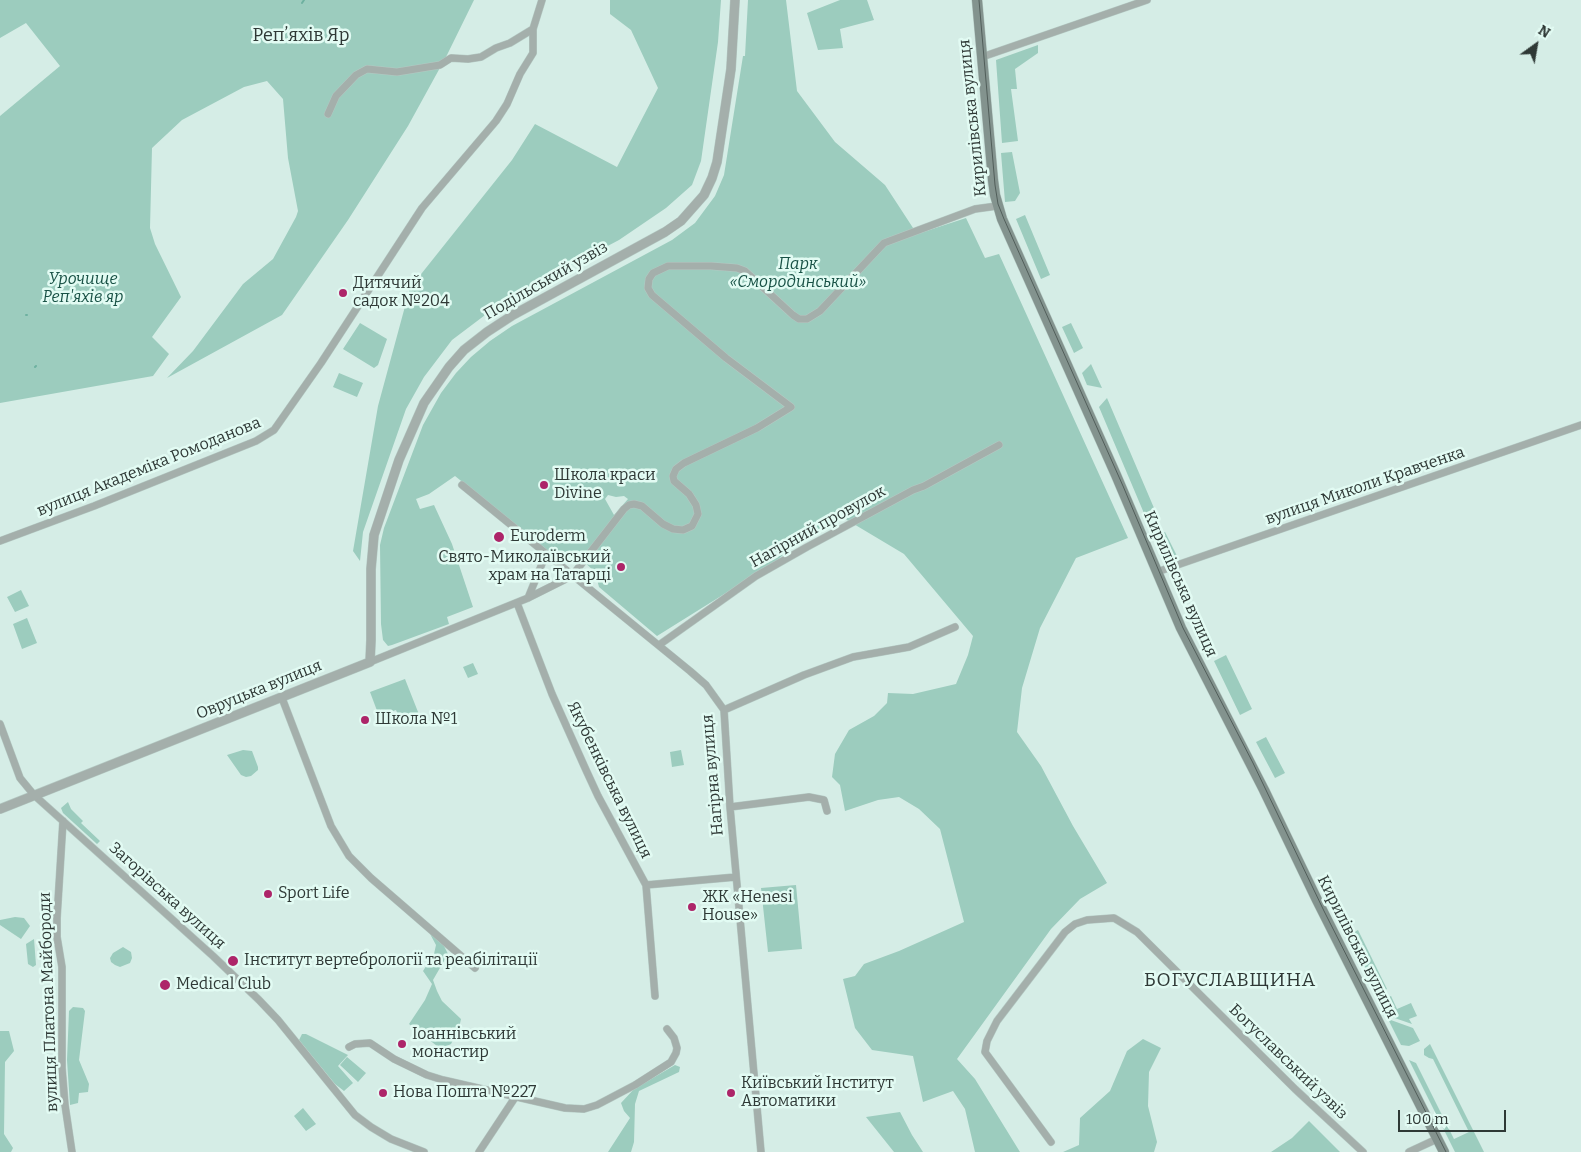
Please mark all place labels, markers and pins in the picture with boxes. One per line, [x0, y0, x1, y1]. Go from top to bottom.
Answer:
place label: Дитячий садок №204 [353, 274, 449, 312]
marker: Дитячий садок №204 [337, 287, 349, 299]
place label: Школа краси Divine [554, 466, 656, 504]
marker: Школа краси Divine [538, 479, 550, 491]
place label: Euroderm [510, 527, 586, 547]
marker: Euroderm [492, 530, 506, 544]
place label: Свято-Миколаївський храм на Татарці [438, 548, 611, 586]
marker: Свято-Миколаївський храм на Татарці [615, 561, 627, 573]
place label: Школа №1 [375, 710, 457, 730]
marker: Школа №1 [359, 714, 371, 726]
place label: Sport Life [278, 884, 349, 904]
marker: Sport Life [262, 888, 274, 900]
place label: ЖК «Henesi House» [702, 888, 793, 926]
marker: ЖК «Henesi House» [686, 901, 698, 913]
place label: Інститут вертебрології та реабілітації [244, 951, 537, 971]
marker: Інститут вертебрології та реабілітації [226, 954, 240, 968]
place label: Medical Club [176, 975, 271, 995]
marker: Medical Club [158, 978, 172, 992]
place label: Іоаннівський монастир [412, 1025, 516, 1063]
marker: Іоаннівський монастир [396, 1038, 408, 1050]
place label: Київський Інститут Автоматики [741, 1074, 894, 1112]
place label: Нова Пошта №227 [393, 1083, 536, 1103]
marker: Нова Пошта №227 [377, 1087, 389, 1099]
marker: Київський Інститут Автоматики [725, 1087, 737, 1099]

